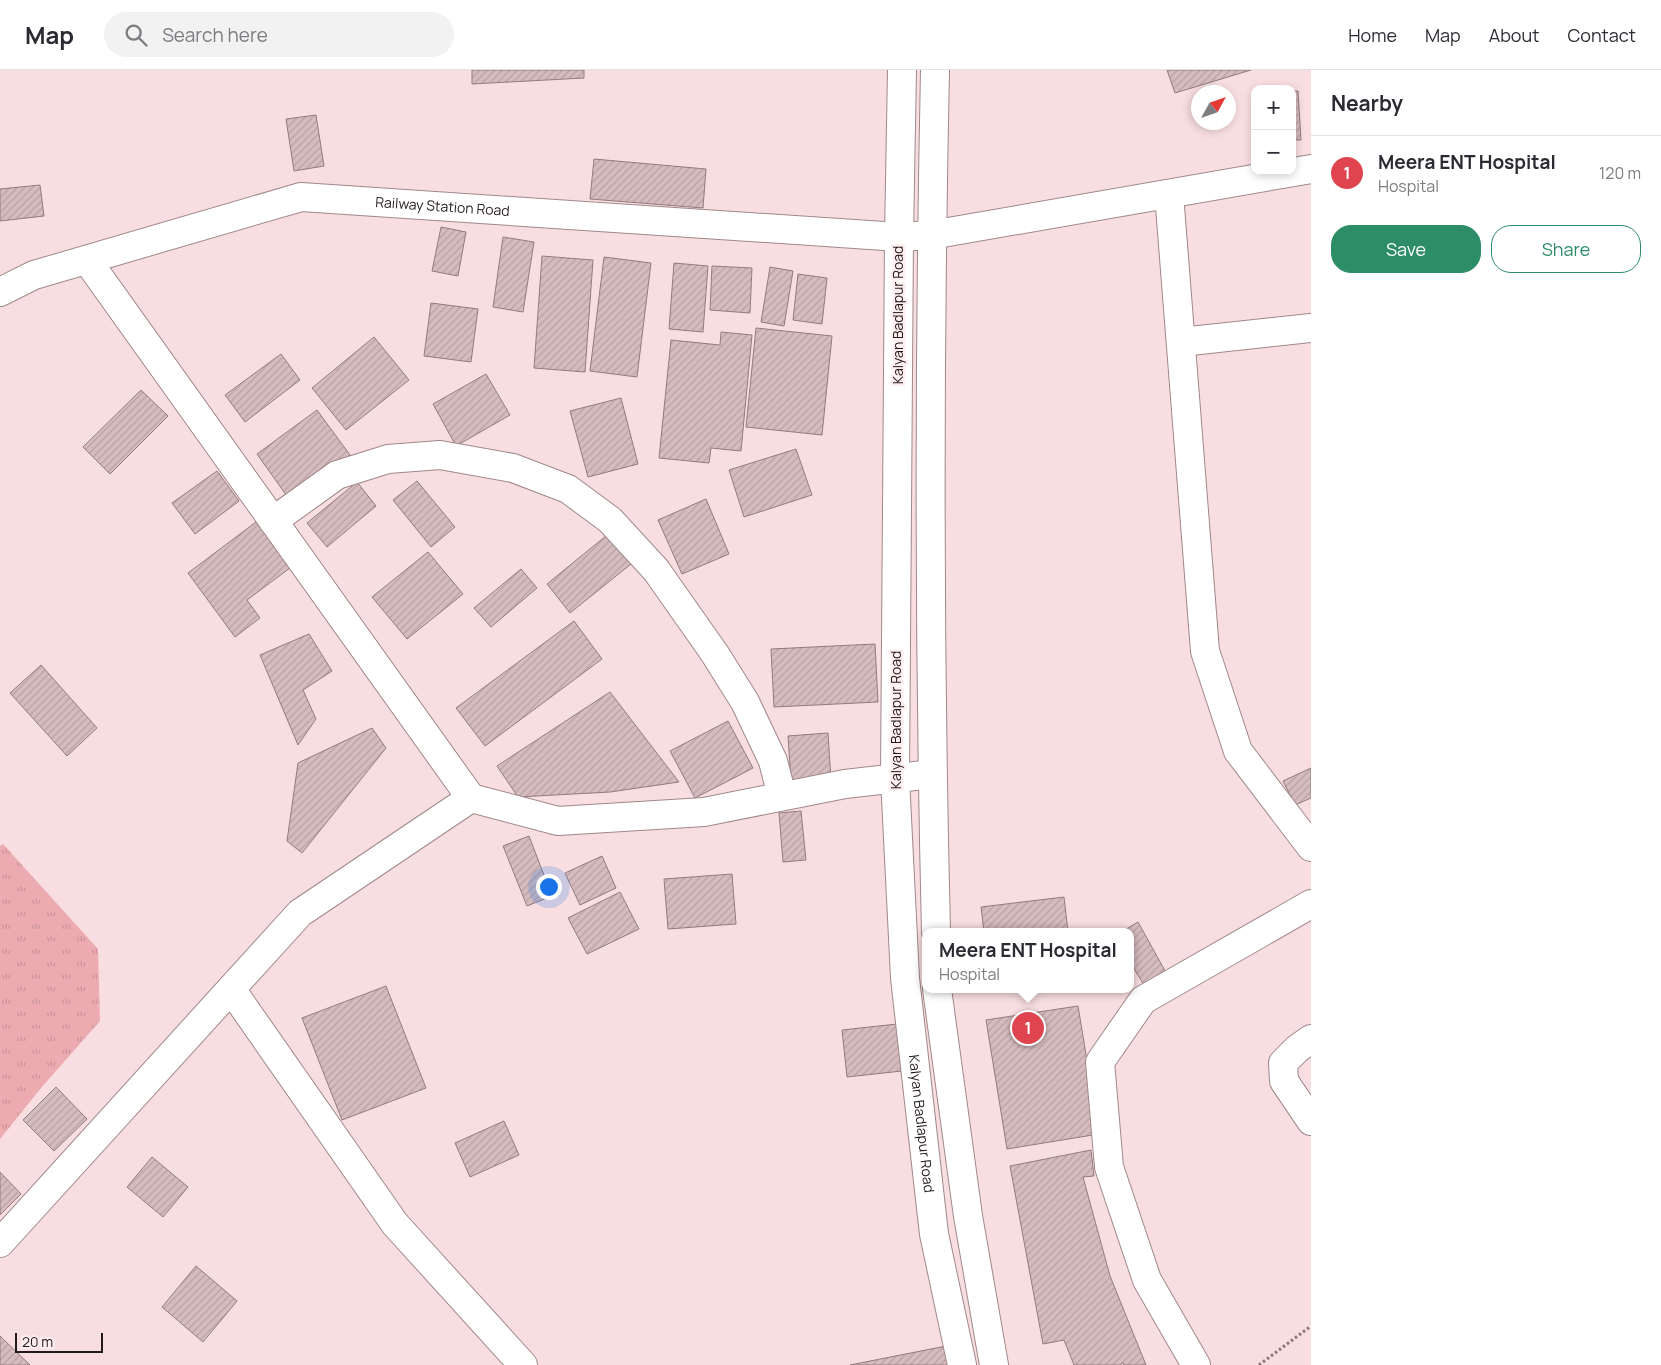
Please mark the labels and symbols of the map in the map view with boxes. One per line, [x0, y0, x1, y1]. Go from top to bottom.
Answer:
north arrow [1191, 85, 1236, 130]
street label: Railway Station Road [375, 192, 510, 220]
street label: Kalyan Badlapur Road [888, 246, 907, 384]
street label: Kalyan Badlapur Road [886, 651, 905, 789]
your location [536, 874, 562, 900]
pin: 1 [1012, 1009, 1044, 1047]
street label: Kalyan Badlapur Road [905, 1054, 939, 1194]
scale bar [15, 1330, 102, 1353]

